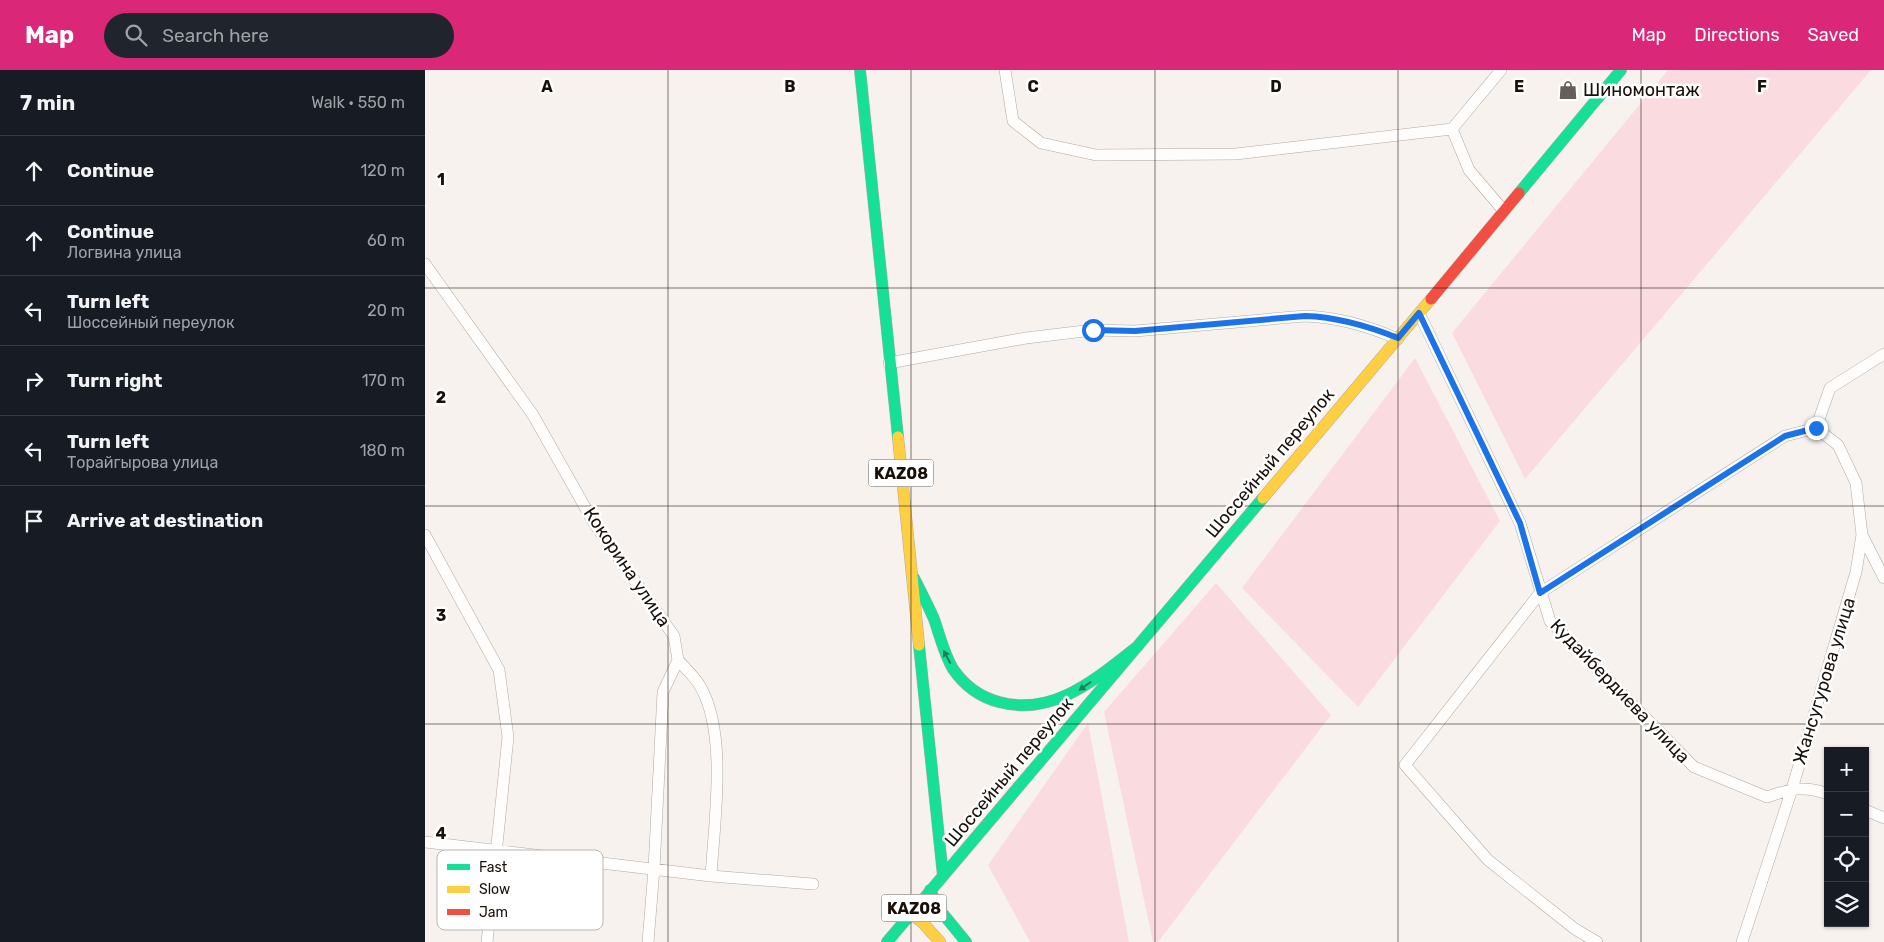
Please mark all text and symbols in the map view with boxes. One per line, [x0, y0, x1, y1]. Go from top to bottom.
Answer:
search box [104, 13, 454, 58]
text: Map [25, 21, 74, 49]
icon: search [122, 21, 150, 49]
text: Search here [162, 24, 269, 47]
text: Map [1631, 24, 1666, 46]
text: Directions [1694, 24, 1780, 46]
text: Saved [1808, 24, 1859, 46]
text: A [541, 77, 553, 96]
text: B [784, 77, 796, 96]
text: C [1027, 77, 1039, 96]
text: D [1270, 77, 1282, 96]
text: E [1514, 77, 1524, 96]
text: F [1757, 77, 1767, 96]
shop icon: Шиномонтаж [1557, 79, 1579, 101]
place label: Шиномонтаж [1583, 79, 1700, 101]
text: 7 min [20, 90, 75, 115]
text: Walk · 550 m [311, 93, 405, 112]
icon: ahead [20, 157, 48, 185]
text: Continue [67, 159, 154, 182]
text: 120 m [360, 161, 405, 180]
text: 1 [437, 170, 445, 189]
text: Continue [67, 220, 154, 243]
icon: ahead [20, 227, 48, 255]
text: 60 m [367, 231, 405, 250]
text: Логвина улица [67, 243, 182, 262]
text: Turn left [67, 290, 149, 313]
icon: left [20, 297, 48, 325]
text: 20 m [367, 301, 405, 320]
text: Шоссейный переулок [67, 313, 235, 332]
route start [1082, 319, 1105, 342]
icon: right [20, 367, 48, 395]
text: Turn right [67, 369, 162, 392]
text: 170 m [362, 371, 405, 390]
street label: Шоссейный переулок [1201, 383, 1339, 542]
text: 2 [436, 388, 446, 407]
route end [1805, 417, 1828, 440]
text: Turn left [67, 430, 149, 453]
icon: left [20, 437, 48, 465]
text: 180 m [360, 441, 405, 460]
text: Торайгырова улица [67, 453, 218, 472]
road number: KAZ08 [869, 459, 933, 486]
street label: Кокорина улица [579, 503, 675, 631]
icon: arrive [20, 507, 48, 535]
text: Arrive at destination [67, 509, 263, 532]
street label: Жансугурова улица [1788, 595, 1860, 767]
text: 3 [436, 606, 446, 625]
street label: Кудайбердиева улица [1546, 614, 1694, 768]
one-way arrow [943, 650, 951, 664]
one-way arrow [1078, 681, 1092, 691]
street label: Шоссейный переулок [940, 692, 1078, 851]
map controls [1824, 747, 1869, 927]
button: + [1824, 747, 1869, 792]
button: − [1824, 792, 1869, 837]
text: 4 [436, 824, 447, 843]
button: locate [1824, 837, 1869, 882]
legend [437, 850, 603, 930]
text: Fast [479, 859, 508, 876]
text: Slow [479, 881, 510, 898]
button: layers [1824, 882, 1869, 927]
road number: KAZ08 [881, 894, 947, 921]
text: Jam [479, 904, 508, 921]

